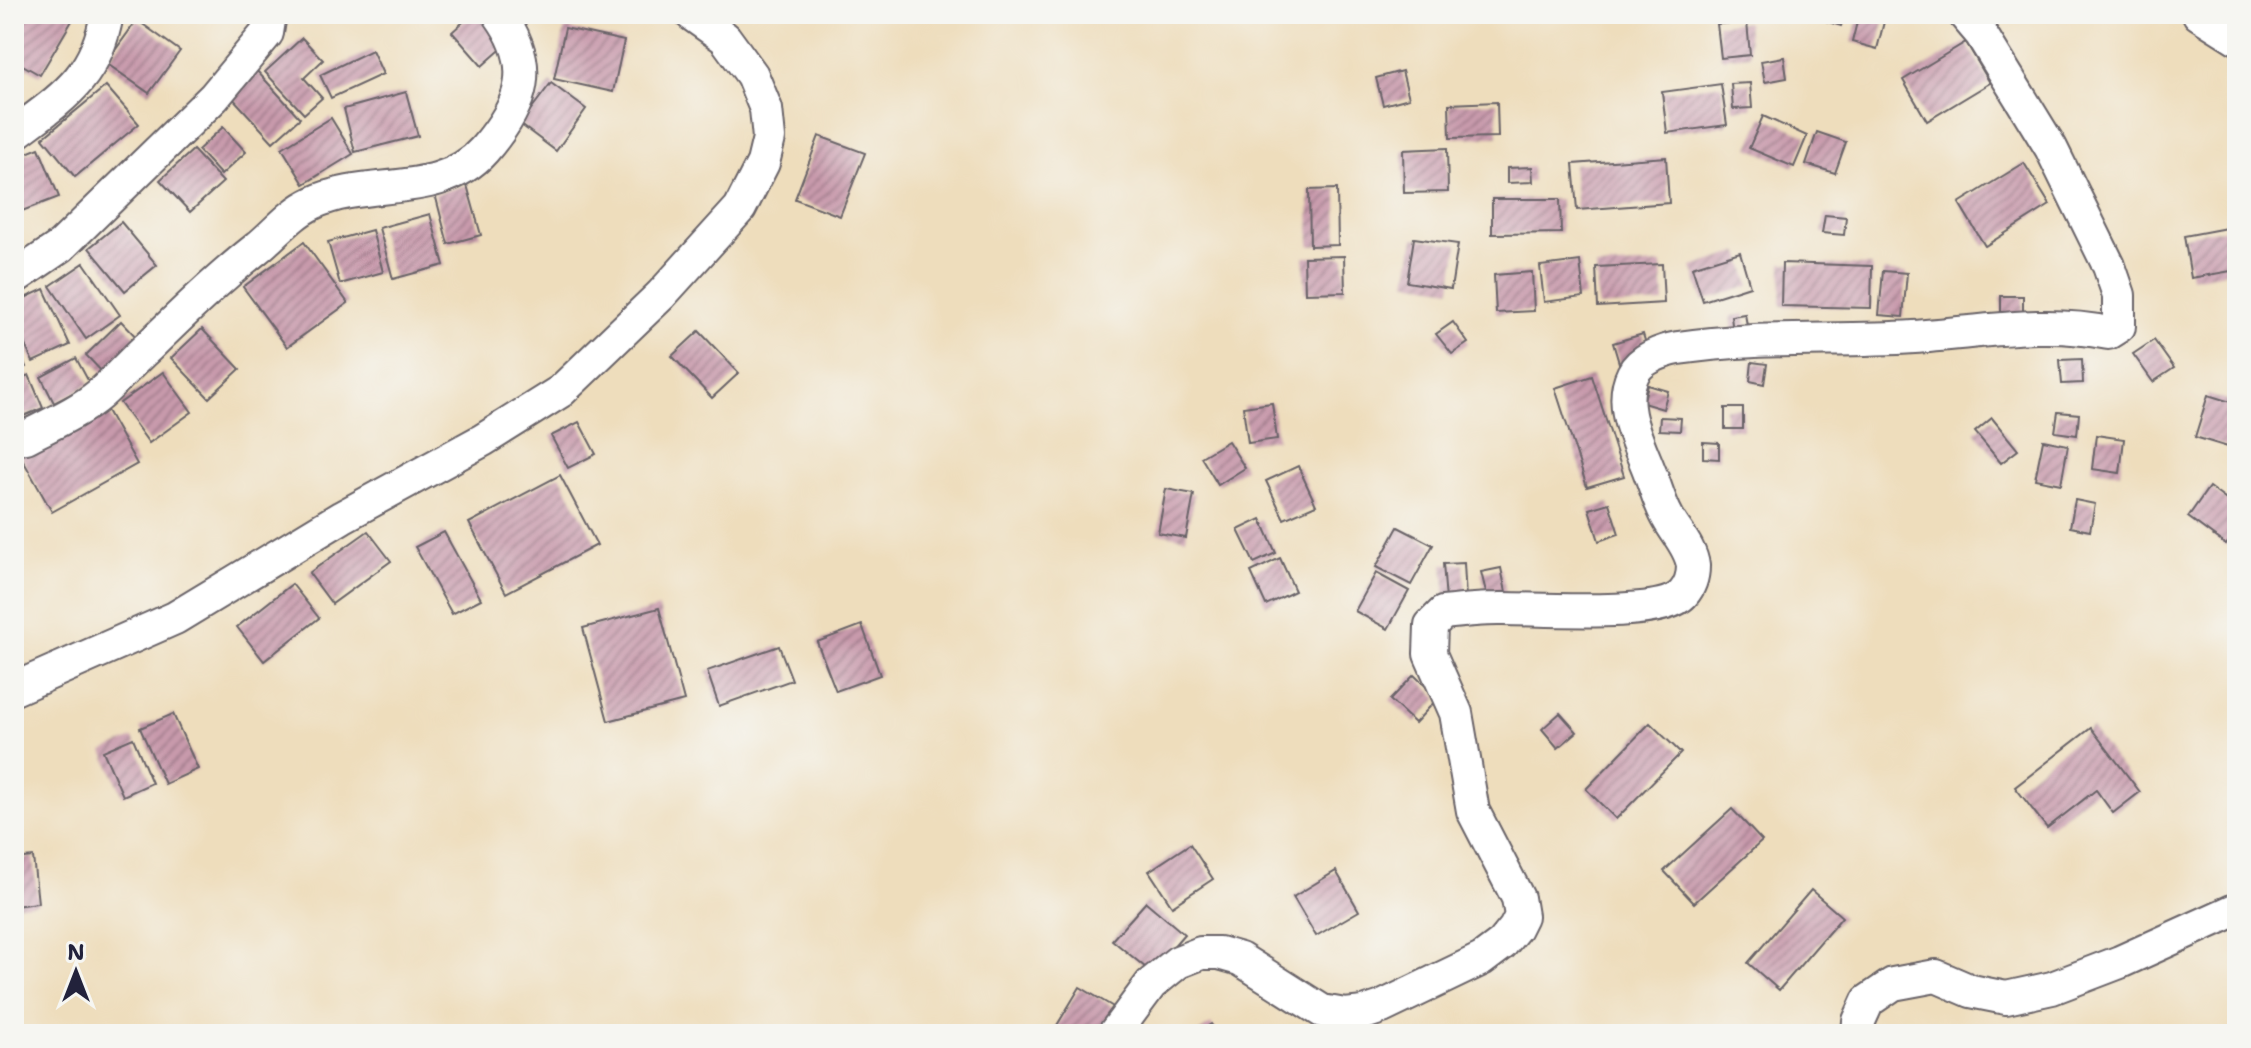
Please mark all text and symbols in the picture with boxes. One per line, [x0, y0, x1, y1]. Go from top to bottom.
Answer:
north arrow [36, 932, 116, 1012]
text: N [67, 938, 85, 967]

